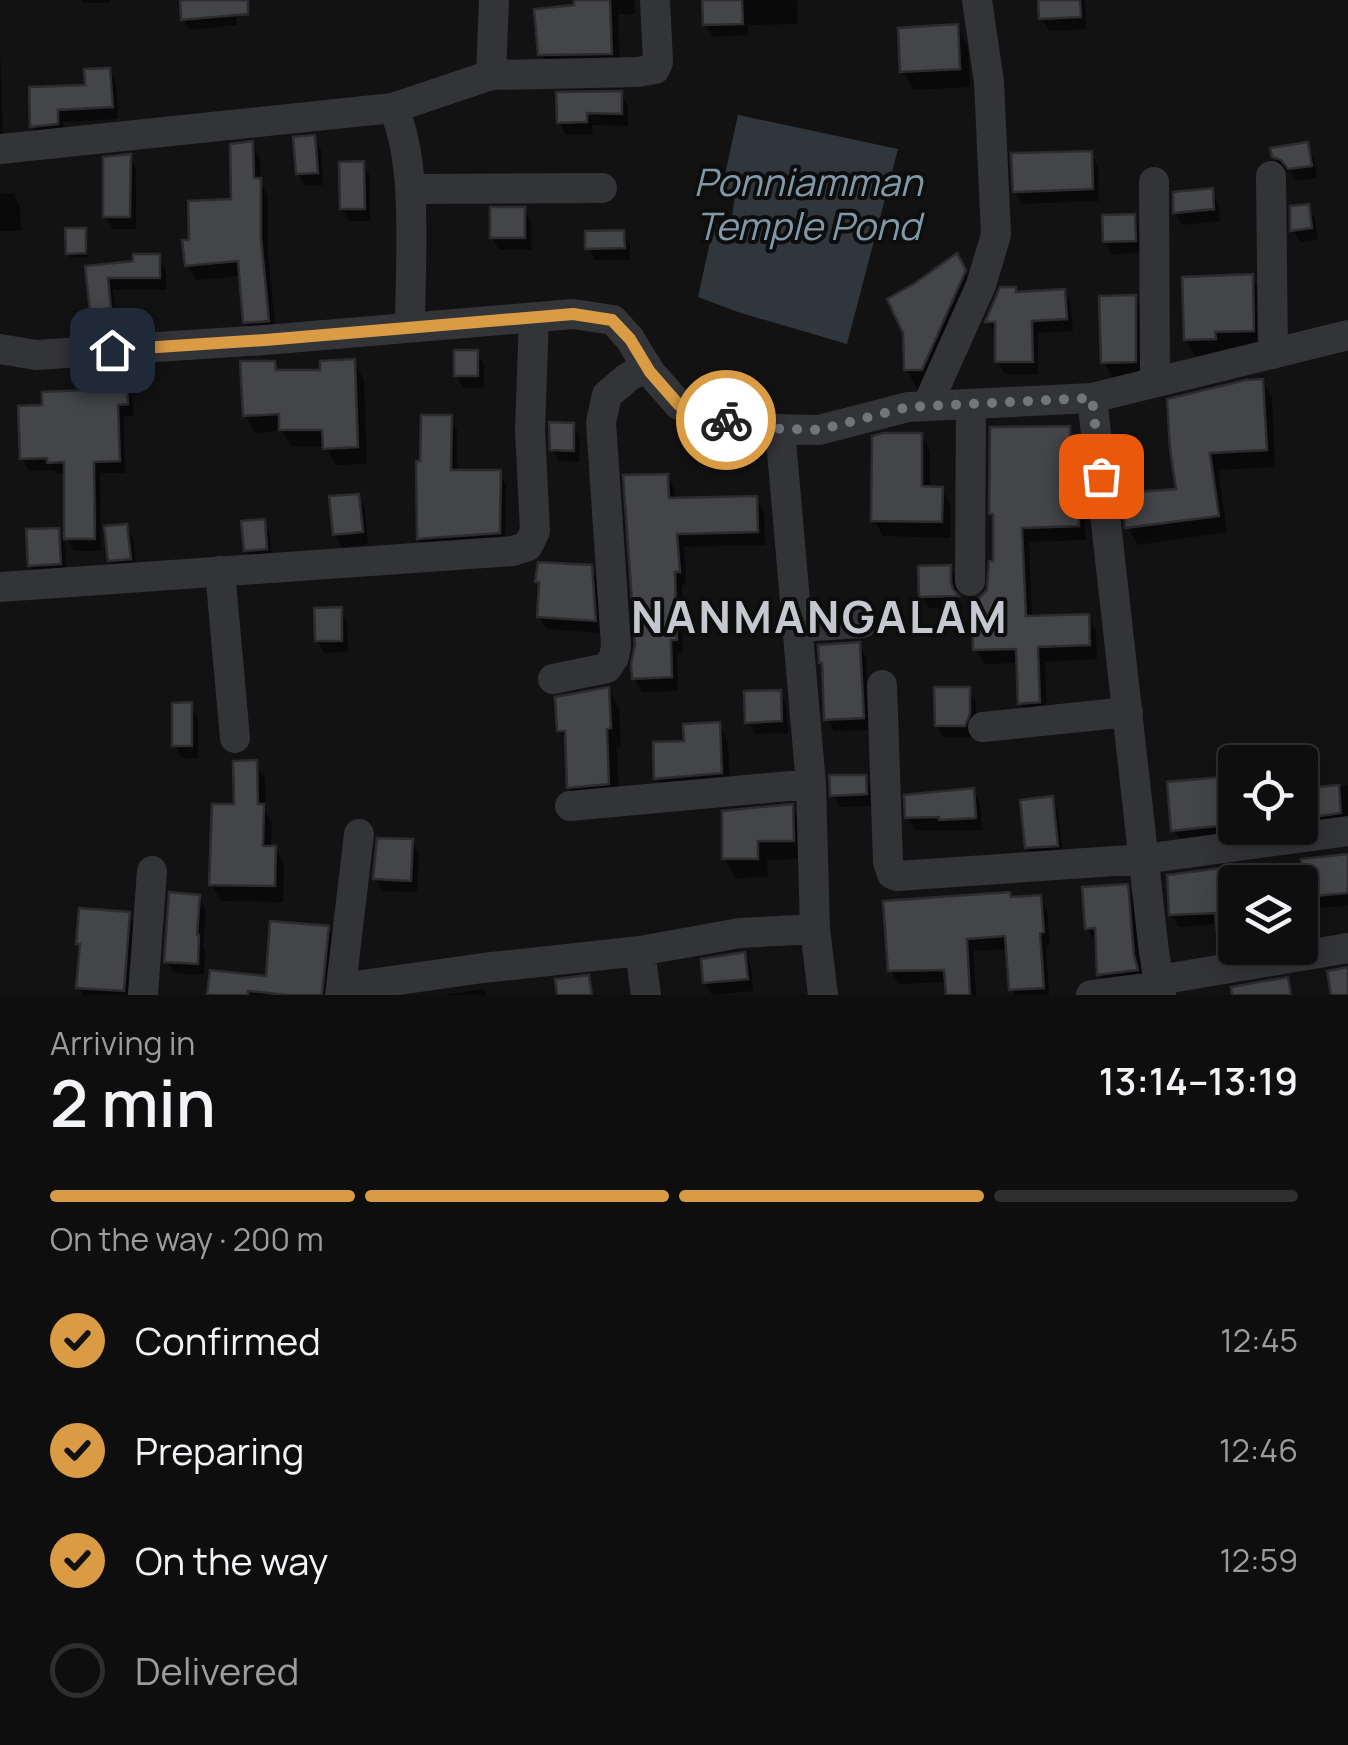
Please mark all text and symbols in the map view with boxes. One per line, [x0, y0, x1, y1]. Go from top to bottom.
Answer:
water label: Ponniamman Temple Pond [694, 155, 925, 251]
pin [70, 308, 155, 393]
icon: home [85, 323, 140, 378]
courier [676, 370, 776, 470]
icon: bike [699, 393, 754, 448]
pin [1059, 434, 1144, 519]
icon: bag [1074, 449, 1129, 504]
district label: NANMANGALAM [631, 585, 1009, 647]
map controls [1218, 745, 1318, 965]
button: locate [1218, 745, 1318, 845]
button: layers [1218, 865, 1318, 965]
text: Arriving in [50, 1021, 195, 1065]
text: 13:14–13:19 [1099, 1054, 1298, 1106]
text: 2 min [50, 1058, 216, 1147]
text: On the way · 200 m [50, 1217, 324, 1261]
icon: check [50, 1313, 105, 1368]
text: Confirmed [135, 1314, 321, 1366]
text: 12:45 [1220, 1318, 1298, 1362]
icon: check [50, 1423, 105, 1478]
text: Preparing [135, 1424, 304, 1476]
text: 12:46 [1219, 1428, 1298, 1472]
icon: check [50, 1533, 105, 1588]
text: On the way [135, 1534, 328, 1586]
text: 12:59 [1219, 1538, 1298, 1582]
text: Delivered [135, 1644, 299, 1696]

